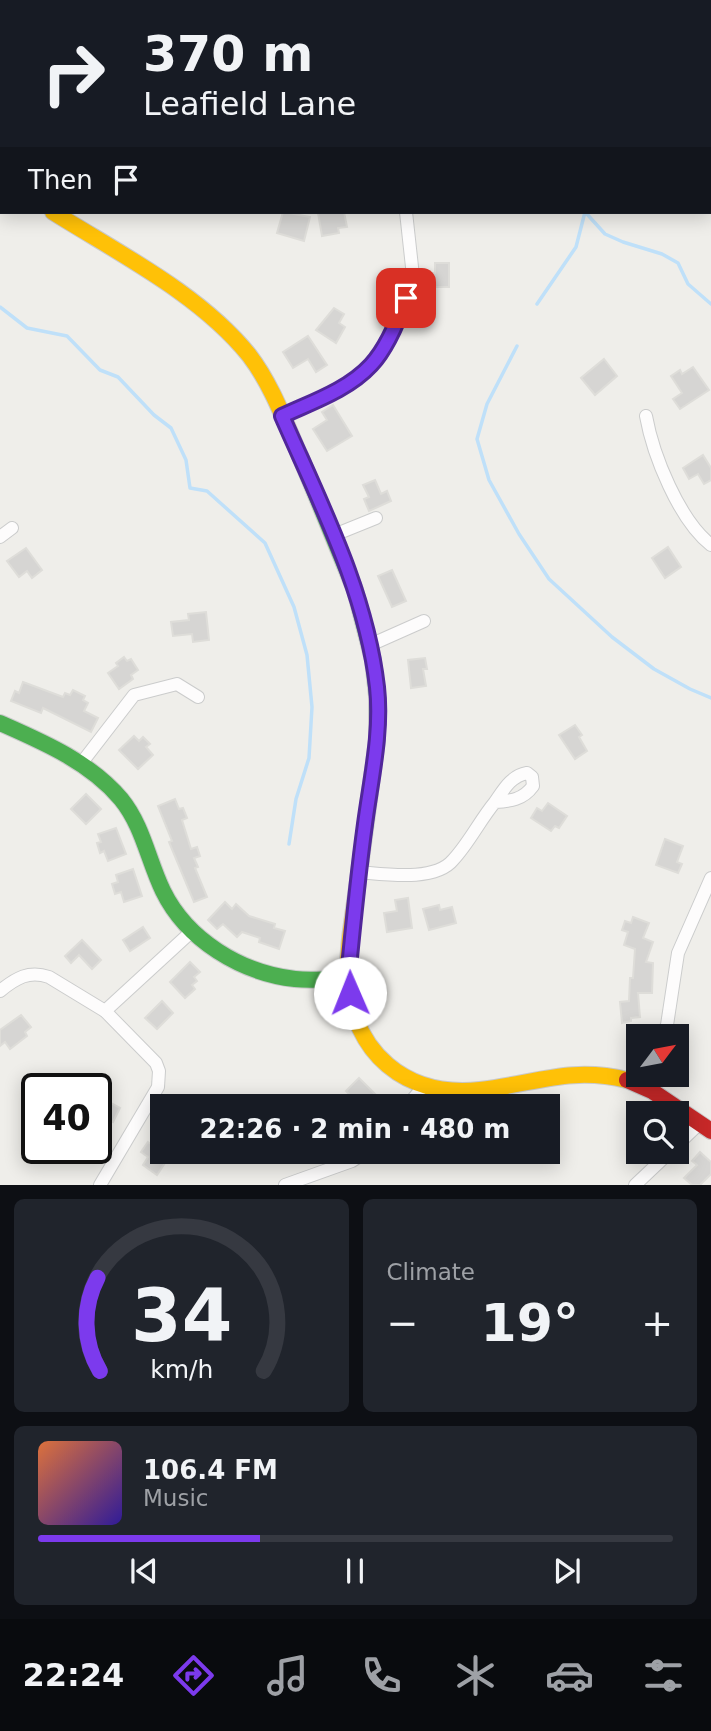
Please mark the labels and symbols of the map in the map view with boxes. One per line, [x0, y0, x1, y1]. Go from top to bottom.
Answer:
pin [376, 268, 436, 328]
position arrow [313, 956, 387, 1030]
north arrow [626, 1024, 690, 1087]
speed limit sign: 40 [21, 1073, 112, 1164]

